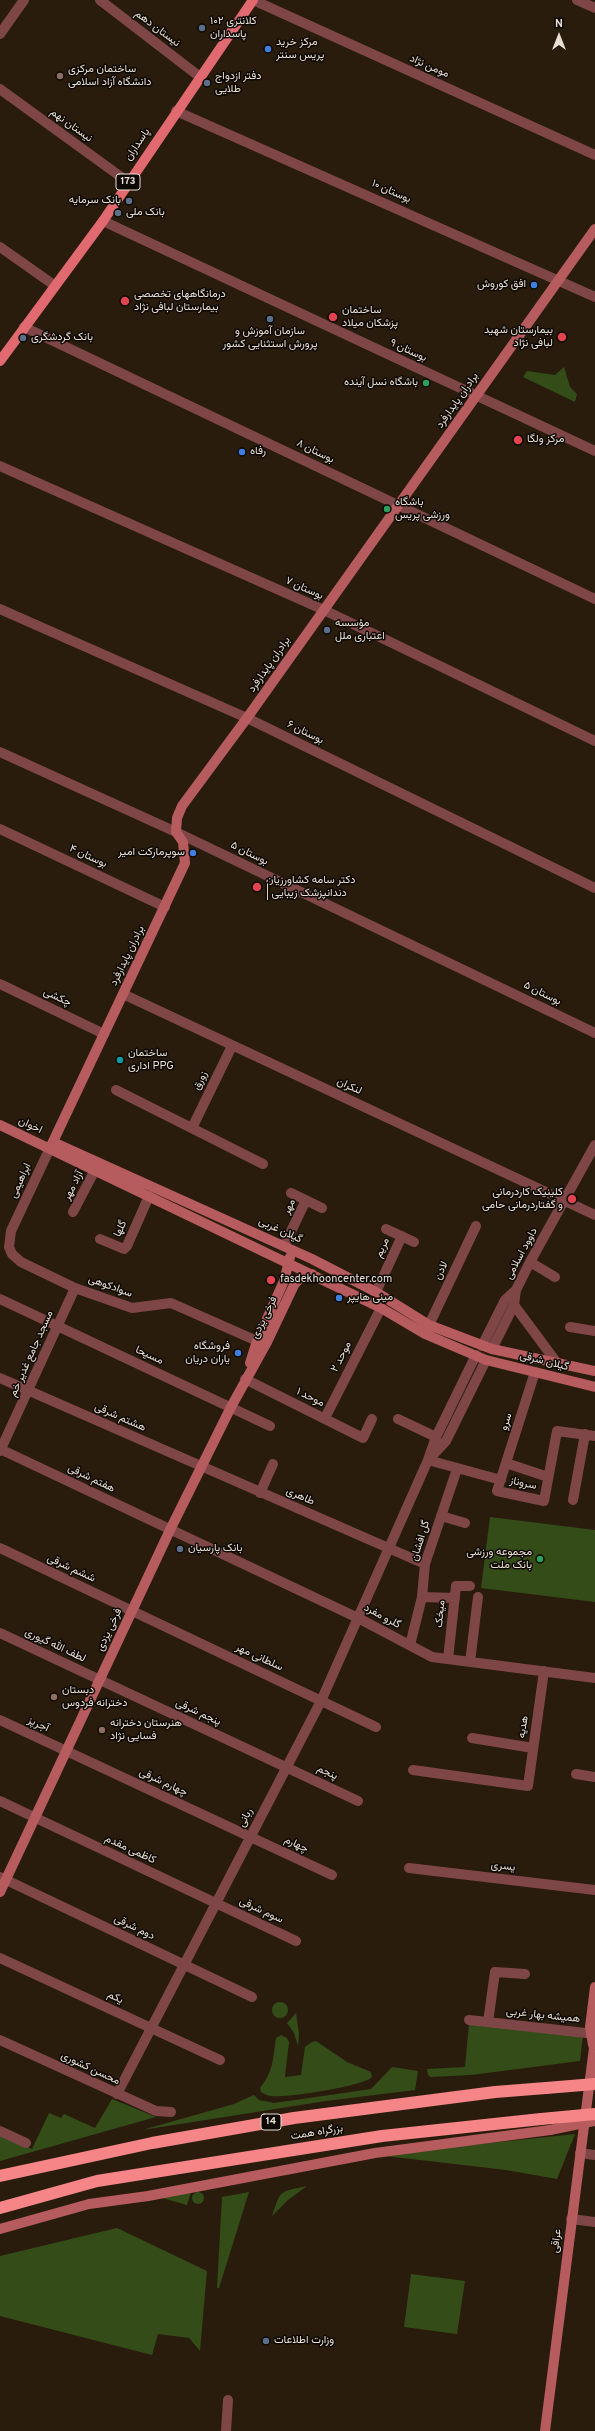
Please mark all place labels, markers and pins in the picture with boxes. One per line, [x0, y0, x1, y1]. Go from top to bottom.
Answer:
place label: کلانتری ۱۰۲ پاسداران [210, 15, 257, 41]
marker: کلانتری ۱۰۲ پاسداران [197, 23, 207, 33]
place label: مرکز خرید پریس سنتر [276, 36, 324, 62]
marker: مرکز خرید پریس سنتر [263, 44, 273, 54]
place label: ساختمان مرکزی دانشگاه آزاد اسلامی [68, 63, 151, 89]
place label: دفتر ازدواج طلایی [215, 70, 262, 96]
marker: ساختمان مرکزی دانشگاه آزاد اسلامی [55, 71, 65, 81]
marker: دفتر ازدواج طلایی [202, 78, 212, 88]
place label: بانک سرمایه [69, 194, 121, 208]
marker: بانک سرمایه [124, 196, 134, 206]
place label: بانک ملی [126, 206, 165, 220]
marker: بانک ملی [113, 208, 123, 218]
place label: افق کوروش [477, 278, 526, 292]
marker: افق کوروش [529, 280, 539, 290]
place label: درمانگاههای تخصصی بیمارستان لبافی نژاد [134, 288, 226, 314]
marker: درمانگاههای تخصصی بیمارستان لبافی نژاد [119, 295, 131, 307]
place label: ساختمان پزشکان میلاد [342, 304, 398, 330]
marker: ساختمان پزشکان میلاد [327, 311, 339, 323]
marker: سازمان آموزش و پرورش استثنایی کشور [265, 314, 275, 324]
place label: بیمارستان شهید لبافی نژاد [484, 324, 553, 350]
place label: سازمان آموزش و پرورش استثنایی کشور [223, 325, 317, 351]
place label: بانک گردشگری [31, 331, 93, 345]
marker: بیمارستان شهید لبافی نژاد [556, 331, 568, 343]
marker: بانک گردشگری [18, 333, 28, 343]
place label: باشگاه نسل آینده [344, 376, 418, 390]
marker: باشگاه نسل آینده [421, 378, 431, 388]
place label: مرکز ولگا [527, 433, 564, 447]
marker: مرکز ولگا [512, 434, 524, 446]
place label: رفاه [250, 445, 266, 459]
marker: رفاه [237, 447, 247, 457]
place label: باشگاه ورزشی پریس [395, 496, 450, 522]
marker: باشگاه ورزشی پریس [382, 504, 392, 514]
place label: مؤسسه اعتباری ملل [335, 617, 385, 643]
marker: مؤسسه اعتباری ملل [322, 625, 332, 635]
place label: سوپرمارکت امیر [118, 846, 185, 860]
marker: سوپرمارکت امیر [188, 848, 198, 858]
place label: دکتر سامه کشاورزیان | دندانپزشک زیبایی [266, 874, 356, 900]
marker: دکتر سامه کشاورزیان | دندانپزشک زیبایی [251, 881, 263, 893]
place label: ساختمان اداری PPG [128, 1047, 174, 1073]
marker: ساختمان اداری PPG [115, 1055, 125, 1065]
place label: کلینیک کاردرمانی و گفتاردرمانی حامی [482, 1186, 563, 1212]
marker: کلینیک کاردرمانی و گفتاردرمانی حامی [566, 1193, 578, 1205]
place label: fasdekhooncenter.com [280, 1273, 392, 1287]
marker: fasdekhooncenter.com [265, 1274, 277, 1286]
place label: مینی هایپر [347, 1291, 393, 1305]
marker: مینی هایپر [334, 1293, 344, 1303]
place label: فروشگاه یاران دریان [185, 1340, 230, 1366]
marker: فروشگاه یاران دریان [233, 1348, 243, 1358]
place label: بانک پارسیان [188, 1542, 242, 1556]
marker: بانک پارسیان [175, 1544, 185, 1554]
place label: مجموعه ورزشی بانک ملت [466, 1546, 532, 1572]
marker: مجموعه ورزشی بانک ملت [535, 1554, 545, 1564]
place label: دبستان دخترانه فردوس [62, 1684, 128, 1710]
marker: دبستان دخترانه فردوس [49, 1692, 59, 1702]
place label: هنرستان دخترانه فسایی نژاد [110, 1717, 182, 1743]
marker: هنرستان دخترانه فسایی نژاد [97, 1725, 107, 1735]
place label: وزارت اطلاعات [274, 2334, 334, 2348]
marker: وزارت اطلاعات [261, 2336, 271, 2346]

